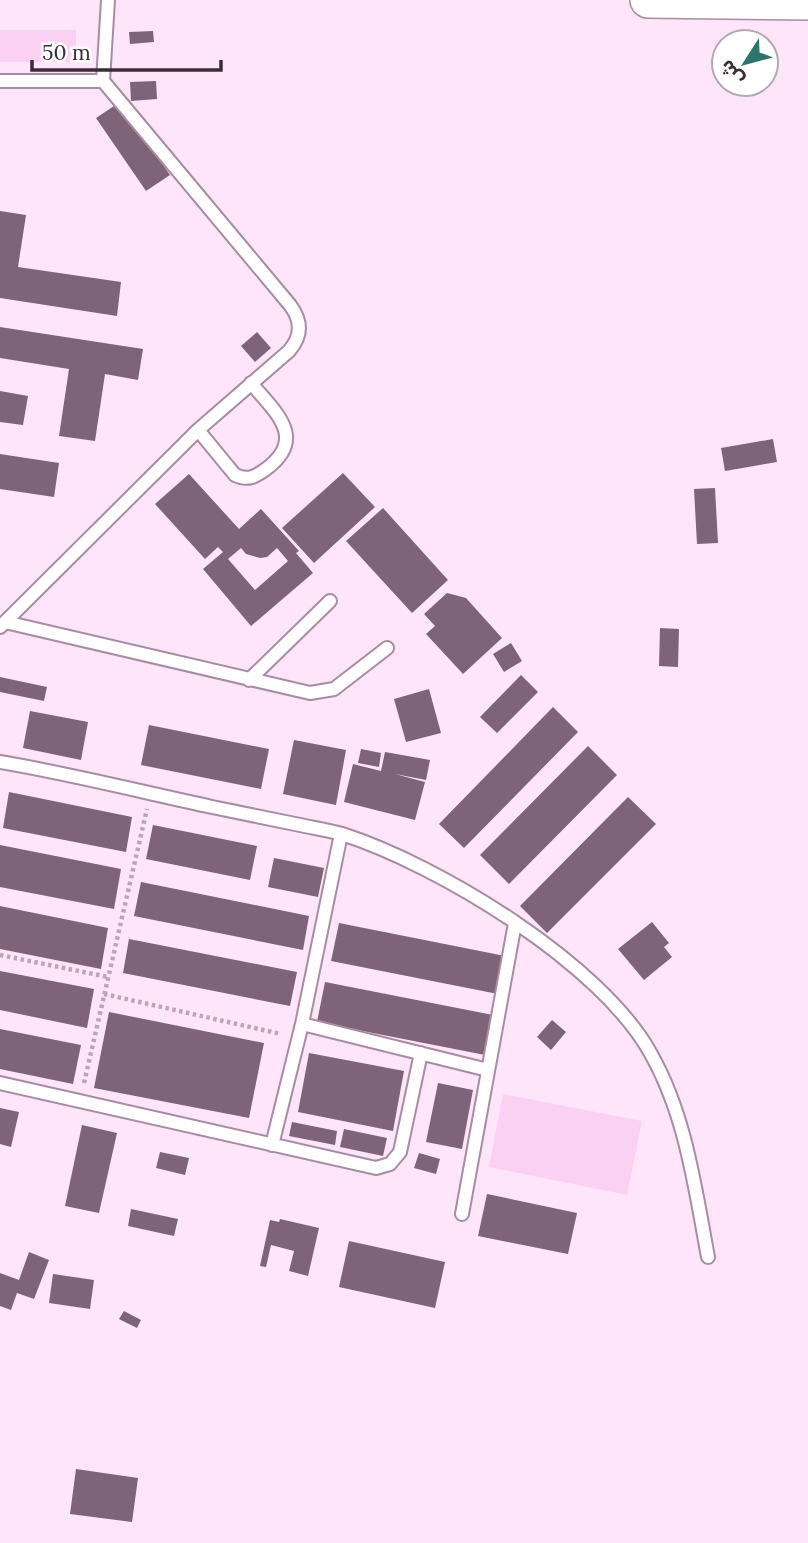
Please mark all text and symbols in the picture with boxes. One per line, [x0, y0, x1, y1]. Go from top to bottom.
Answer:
scale bar [32, 28, 220, 72]
north arrow [710, 28, 780, 98]
text: 50 m [42, 39, 91, 66]
text: ش [714, 55, 749, 91]

